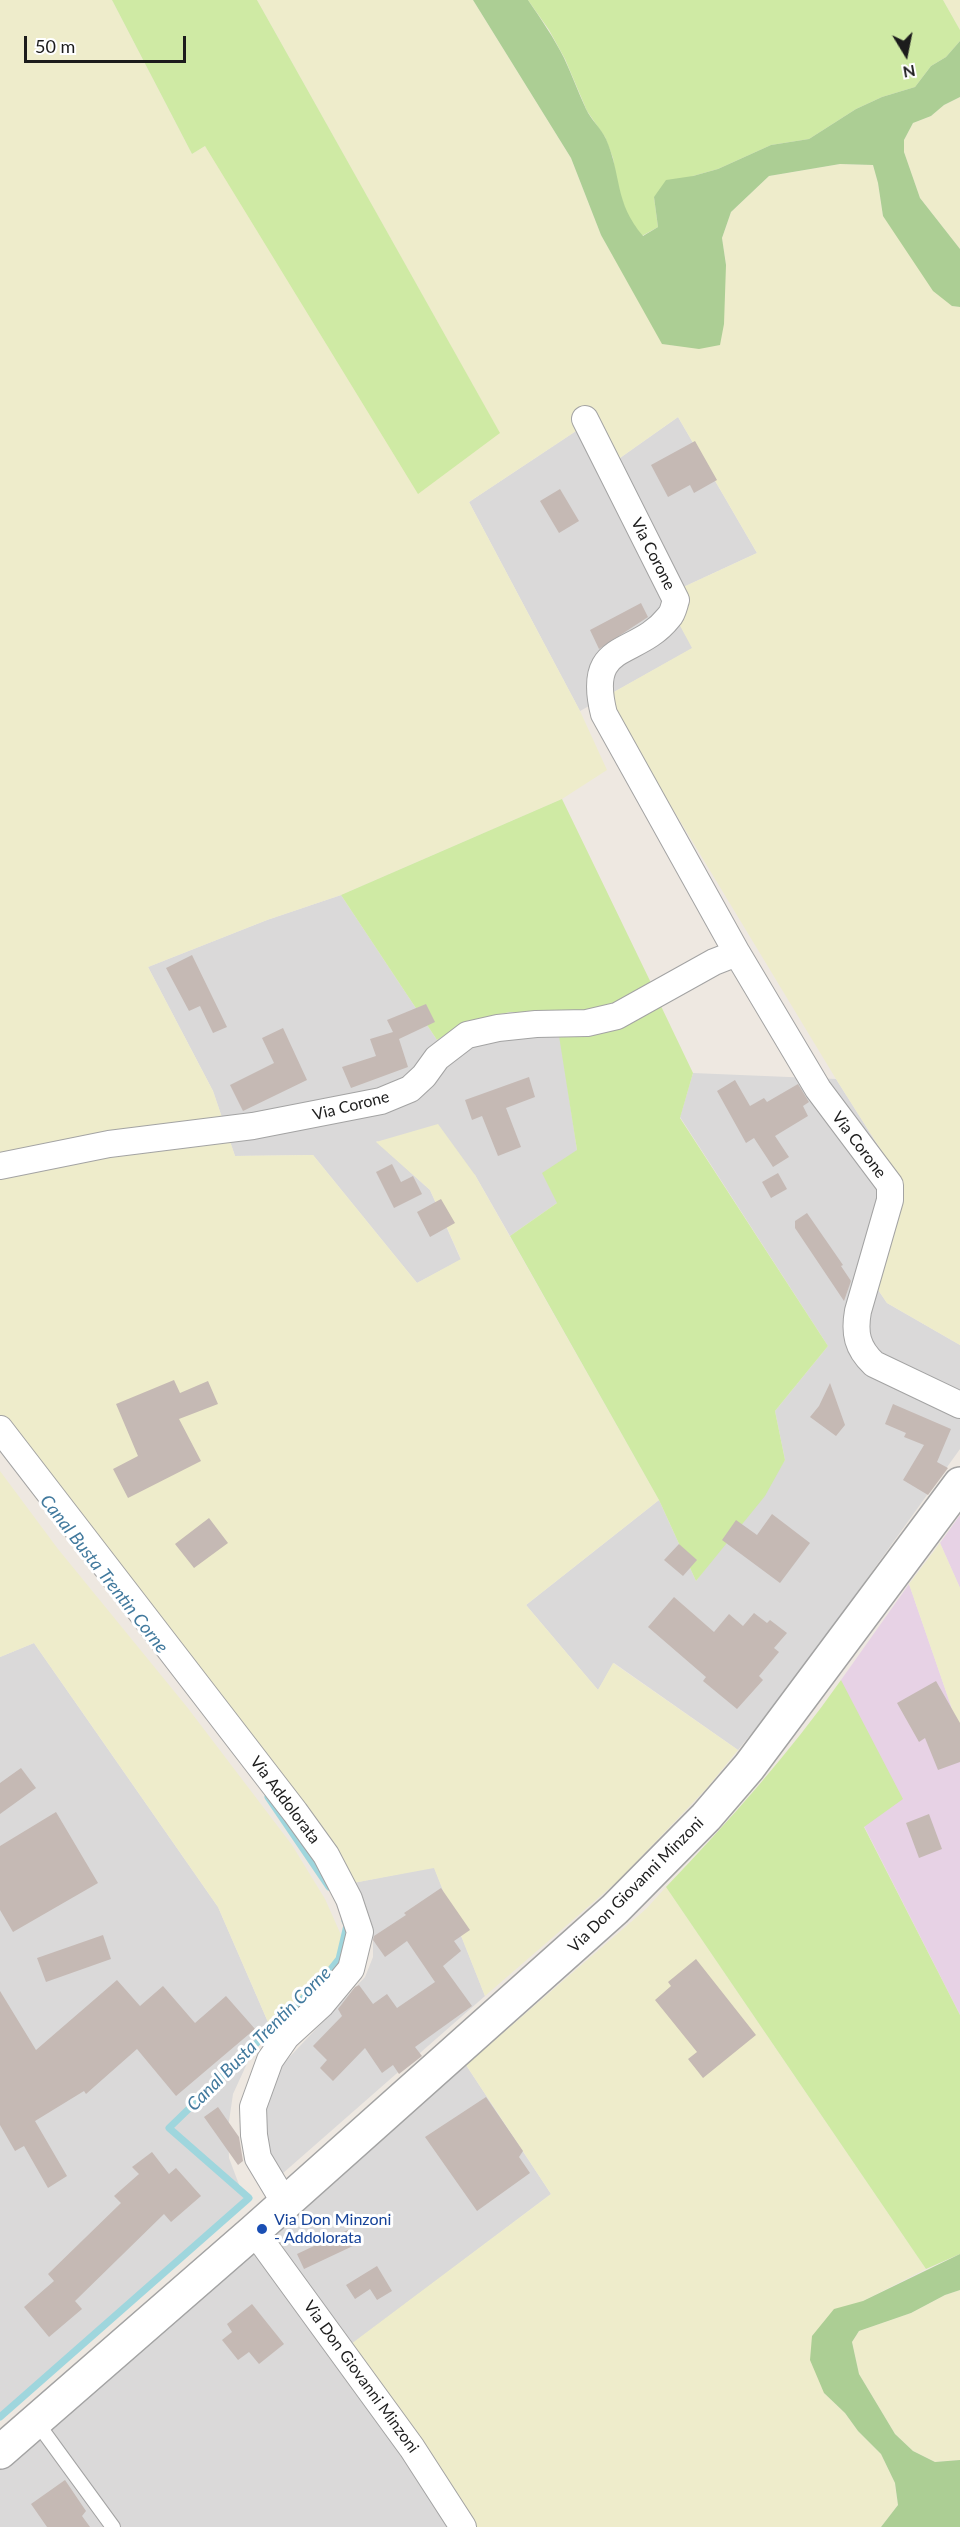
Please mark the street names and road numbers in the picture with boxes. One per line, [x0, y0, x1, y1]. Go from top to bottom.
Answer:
street label: Via Corone [627, 515, 679, 593]
street label: Via Corone [311, 1087, 391, 1125]
street label: Via Corone [828, 1108, 890, 1182]
street label: Via Addolorata [246, 1753, 324, 1847]
street label: Via Don Giovanni Minzoni [564, 1813, 708, 1957]
street label: Via Don Giovanni Minzoni [299, 2297, 423, 2457]

